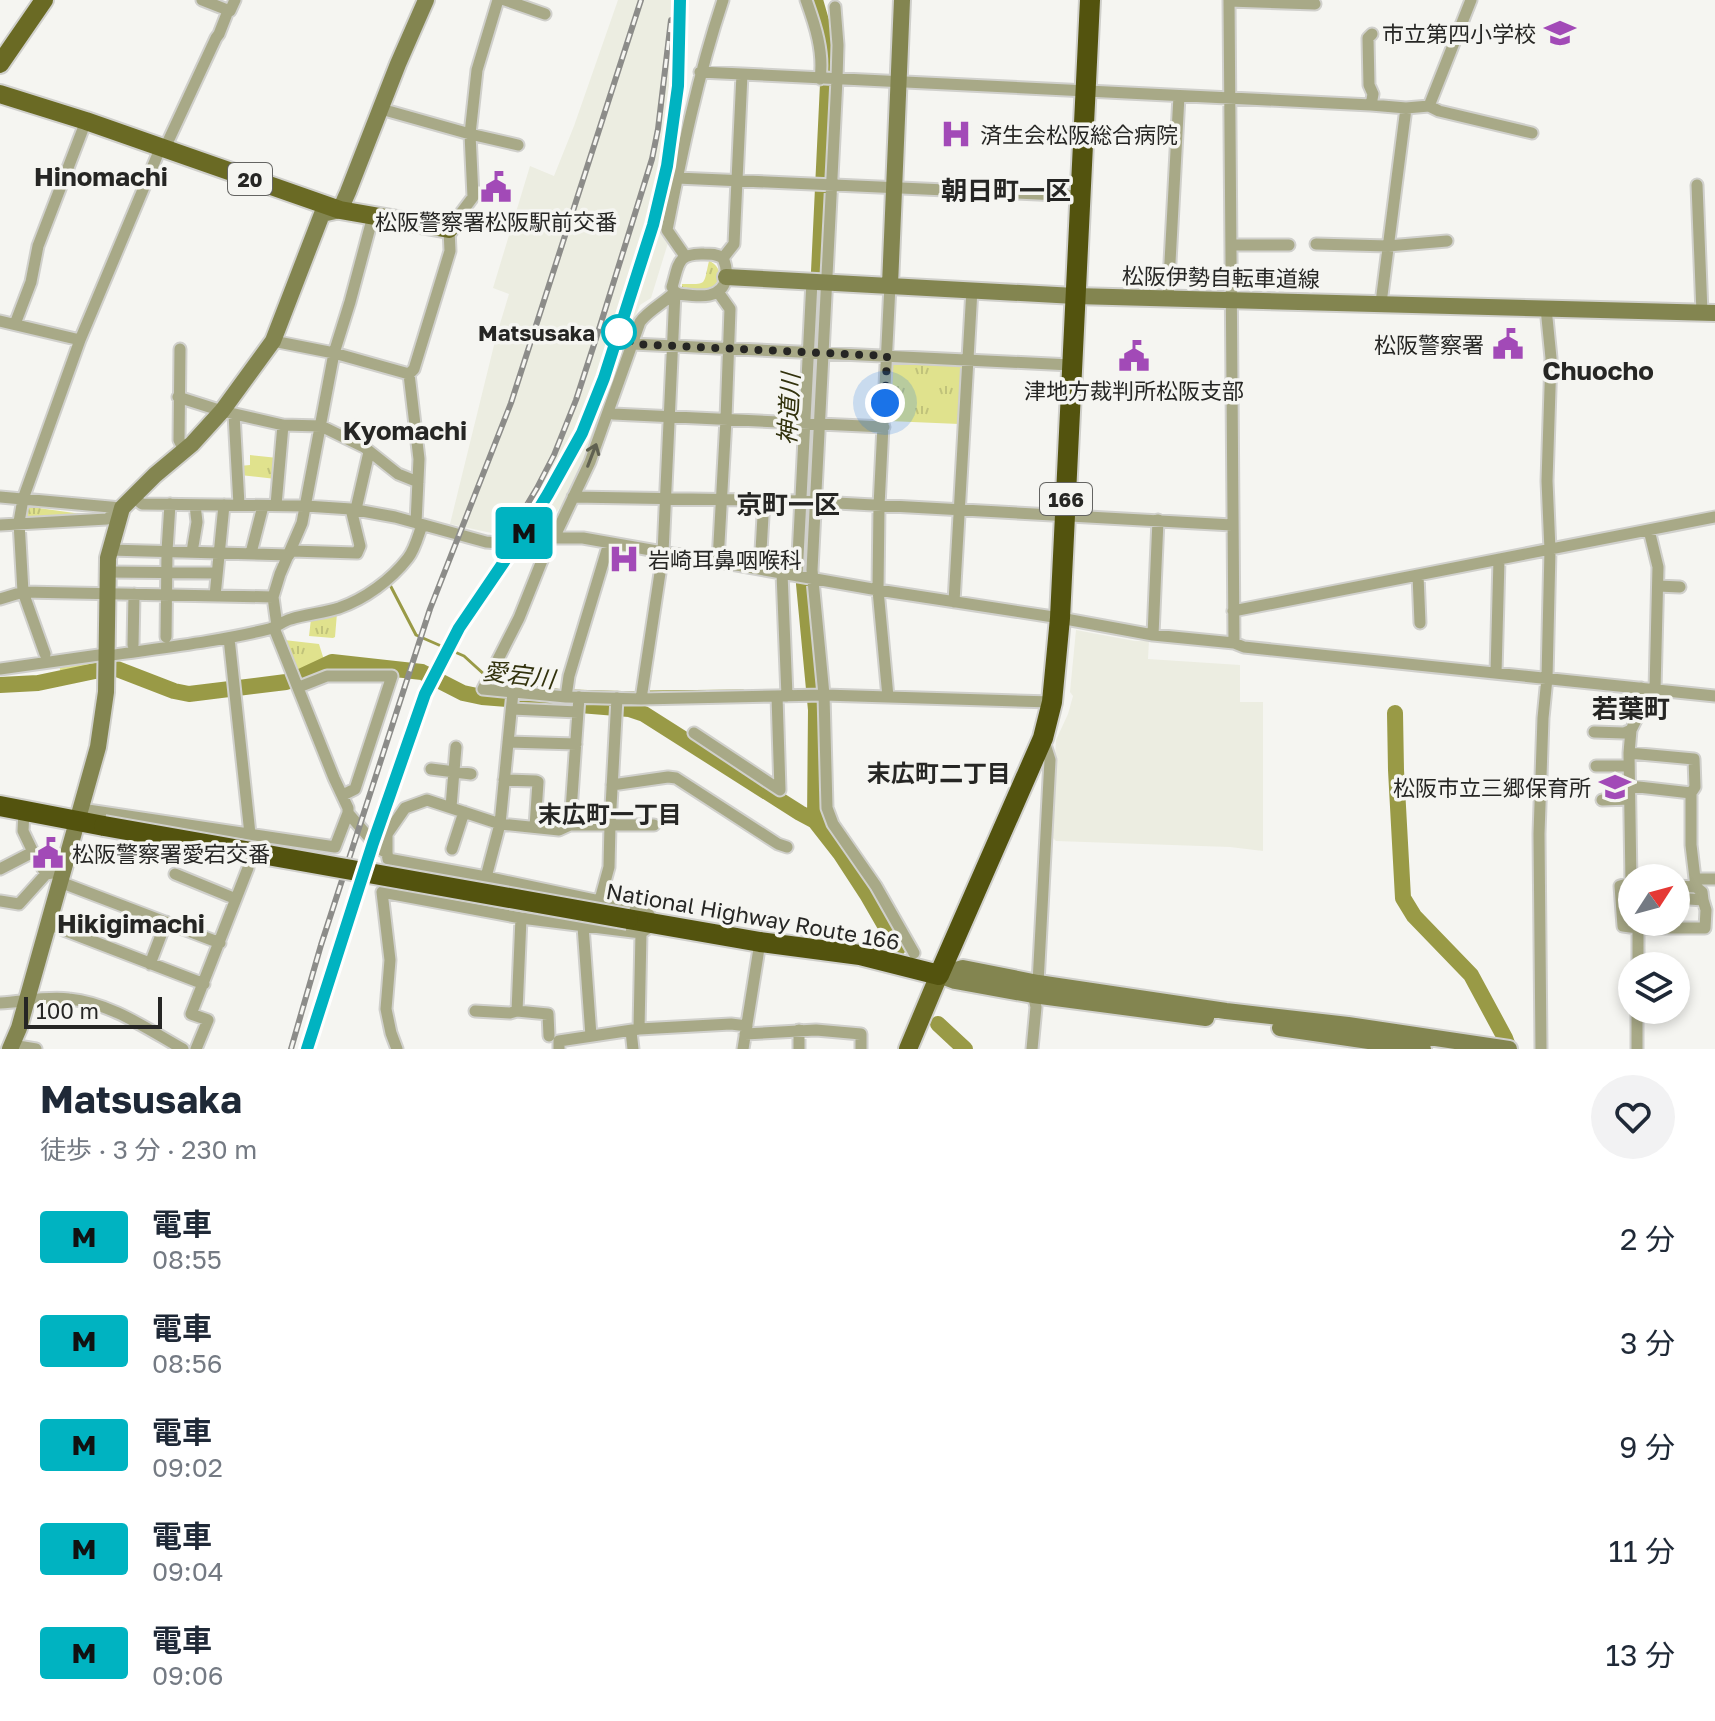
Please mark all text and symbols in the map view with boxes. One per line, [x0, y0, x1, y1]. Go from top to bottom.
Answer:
school or university icon: 市立第四小学校 [1543, 16, 1577, 50]
place label: 市立第四小学校 [1382, 20, 1536, 47]
hospital icon: 済生会松阪総合病院 [939, 117, 973, 151]
place label: 済生会松阪総合病院 [980, 121, 1178, 148]
district label: Hinomachi [34, 161, 168, 192]
road number: 20 [228, 163, 272, 195]
public building icon: 松阪警察署松阪駅前交番 [479, 170, 513, 204]
district label: 朝日町一区 [941, 175, 1071, 206]
place label: 松阪警察署松阪駅前交番 [375, 208, 617, 235]
street label: 松阪伊勢自転車道線 [1122, 262, 1320, 292]
marker: Matsusaka [602, 315, 636, 349]
place label: Matsusaka [478, 319, 595, 346]
public building icon: 松阪警察署 [1491, 327, 1525, 361]
place label: 松阪警察署 [1374, 331, 1484, 358]
public building icon: 津地方裁判所松阪支部 [1117, 339, 1151, 373]
district label: Chuocho [1542, 355, 1654, 386]
water label: 神道川 [772, 369, 805, 446]
place label: 津地方裁判所松阪支部 [1024, 377, 1244, 404]
your location [865, 383, 905, 423]
district label: Kyomachi [343, 415, 467, 446]
one-way arrow [586, 443, 600, 468]
road number: 166 [1040, 483, 1092, 515]
district label: 京町一区 [736, 489, 840, 520]
line badge: M [498, 507, 550, 559]
text: M [512, 516, 536, 549]
hospital icon: 岩崎耳鼻咽喉科 [607, 542, 641, 576]
place label: 岩崎耳鼻咽喉科 [648, 546, 802, 573]
water label: 愛宕川 [482, 655, 559, 693]
district label: 若葉町 [1592, 693, 1670, 724]
district label: 末広町二丁目 [867, 758, 1011, 787]
school or university icon: 松阪市立三郷保育所 [1598, 770, 1632, 804]
place label: 松阪市立三郷保育所 [1393, 774, 1591, 801]
district label: 末広町一丁目 [538, 799, 682, 828]
public building icon: 松阪警察署愛宕交番 [31, 836, 65, 870]
place label: 松阪警察署愛宕交番 [72, 840, 270, 867]
north arrow [1618, 864, 1690, 936]
map controls [1618, 864, 1690, 1024]
street label: National Highway Route 166 [604, 877, 902, 955]
district label: Hikigimachi [57, 908, 205, 939]
button: layers [1618, 952, 1690, 1024]
scale bar [24, 993, 162, 1029]
text: 100 m [36, 997, 99, 1024]
button: heart [1591, 1075, 1675, 1159]
text: Matsusaka [40, 1076, 242, 1121]
text: 徒歩 · 3 分 · 230 m [40, 1134, 257, 1165]
text: 電車 [152, 1206, 212, 1242]
text: M [72, 1220, 96, 1253]
text: 2 分 [1620, 1221, 1675, 1257]
text: 08:55 [152, 1244, 222, 1275]
text: 電車 [152, 1310, 212, 1346]
text: M [72, 1324, 96, 1357]
text: 3 分 [1620, 1325, 1675, 1361]
text: 08:56 [152, 1348, 223, 1379]
text: 電車 [152, 1414, 212, 1450]
text: M [72, 1428, 96, 1461]
text: 9 分 [1619, 1429, 1675, 1465]
text: 09:02 [152, 1452, 223, 1483]
text: 電車 [152, 1518, 212, 1554]
text: M [72, 1532, 96, 1565]
text: 11 分 [1608, 1533, 1675, 1569]
text: 09:04 [152, 1556, 224, 1587]
text: 電車 [152, 1622, 212, 1658]
text: M [72, 1636, 96, 1669]
text: 13 分 [1605, 1637, 1675, 1673]
text: 09:06 [152, 1660, 224, 1691]

